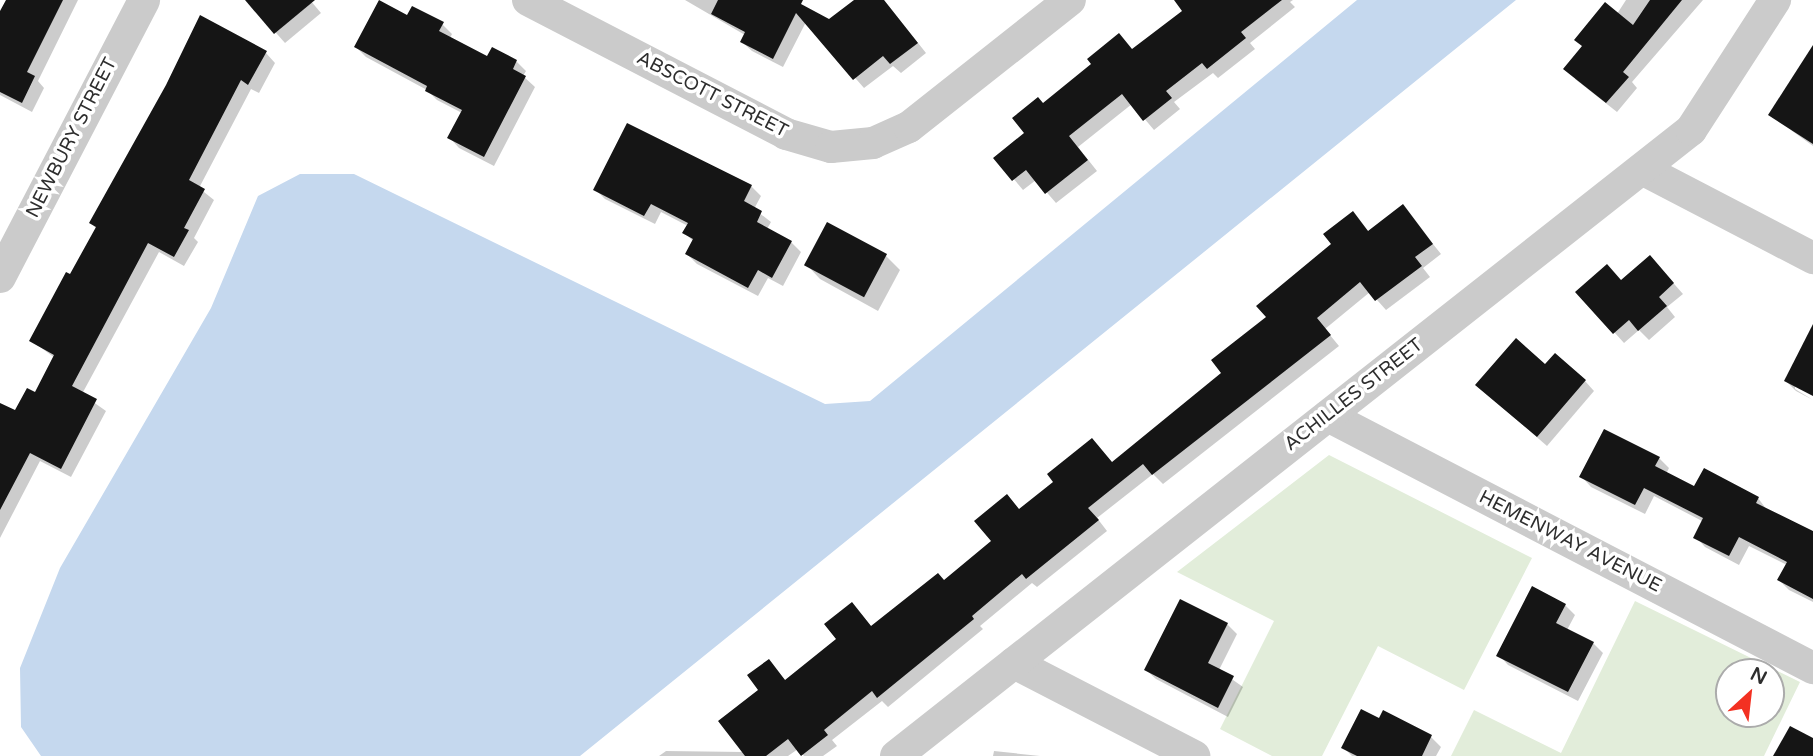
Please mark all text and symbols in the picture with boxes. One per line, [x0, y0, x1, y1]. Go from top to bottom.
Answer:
street label: ABSCOTT STREET [633, 47, 791, 143]
street label: NEWBURY STREET [22, 54, 122, 222]
street label: ACHILLES STREET [1280, 334, 1428, 456]
street label: HEMENWAY AVENUE [1475, 486, 1665, 598]
north arrow [1715, 658, 1785, 728]
text: N [1747, 663, 1770, 689]

